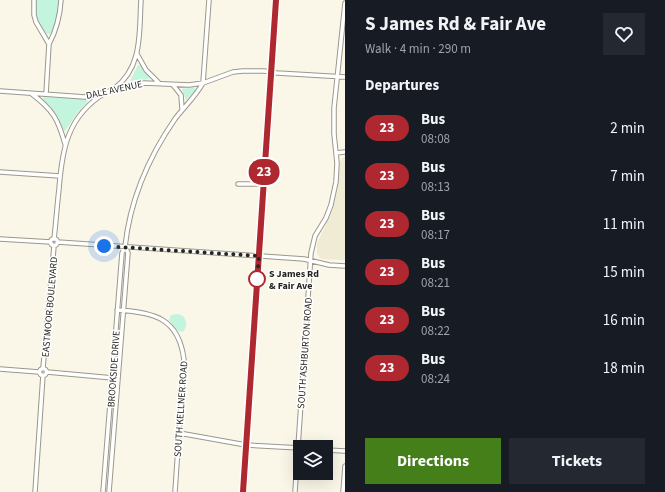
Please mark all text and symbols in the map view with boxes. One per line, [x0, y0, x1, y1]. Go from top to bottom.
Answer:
text: S James Rd & Fair Ave [365, 11, 546, 38]
button: heart [603, 13, 645, 55]
text: Walk · 4 min · 290 m [365, 40, 471, 58]
text: Departures [365, 75, 439, 96]
street label: DALE AVENUE [85, 77, 144, 103]
text: Bus [421, 109, 445, 130]
text: 23 [380, 118, 394, 138]
text: 2 min [610, 118, 645, 139]
text: 08:08 [421, 130, 450, 148]
text: Bus [421, 157, 445, 178]
line badge: 23 [246, 159, 282, 185]
text: 23 [257, 162, 271, 182]
text: 23 [380, 166, 394, 186]
text: 7 min [610, 166, 645, 187]
text: 08:13 [421, 178, 450, 196]
text: Bus [421, 205, 445, 226]
text: 23 [380, 214, 394, 234]
text: 11 min [603, 214, 645, 235]
text: 08:17 [421, 226, 450, 244]
your location [94, 236, 114, 256]
text: Bus [421, 253, 445, 274]
street label: EASTMOOR BOULEVARD [39, 256, 61, 358]
text: 23 [380, 262, 394, 282]
text: 15 min [603, 262, 645, 283]
place label: S James Rd & Fair Ave [269, 267, 319, 293]
marker: S James Rd & Fair Ave [248, 270, 266, 288]
text: 08:21 [421, 274, 450, 292]
street label: SOUTH ASHBURTON ROAD [294, 297, 316, 409]
text: Bus [421, 301, 445, 322]
text: 23 [380, 310, 394, 330]
text: 16 min [603, 310, 645, 331]
text: 08:22 [421, 322, 450, 340]
street label: BROOKSIDE DRIVE [104, 330, 124, 408]
text: Bus [421, 349, 445, 370]
text: 23 [380, 358, 394, 378]
text: 18 min [603, 358, 645, 379]
street label: SOUTH KELLNER ROAD [171, 361, 191, 458]
text: 08:24 [421, 370, 450, 388]
button: Directions [365, 438, 501, 484]
button: Tickets [509, 438, 645, 484]
map controls [293, 440, 333, 480]
button: layers [293, 440, 333, 480]

